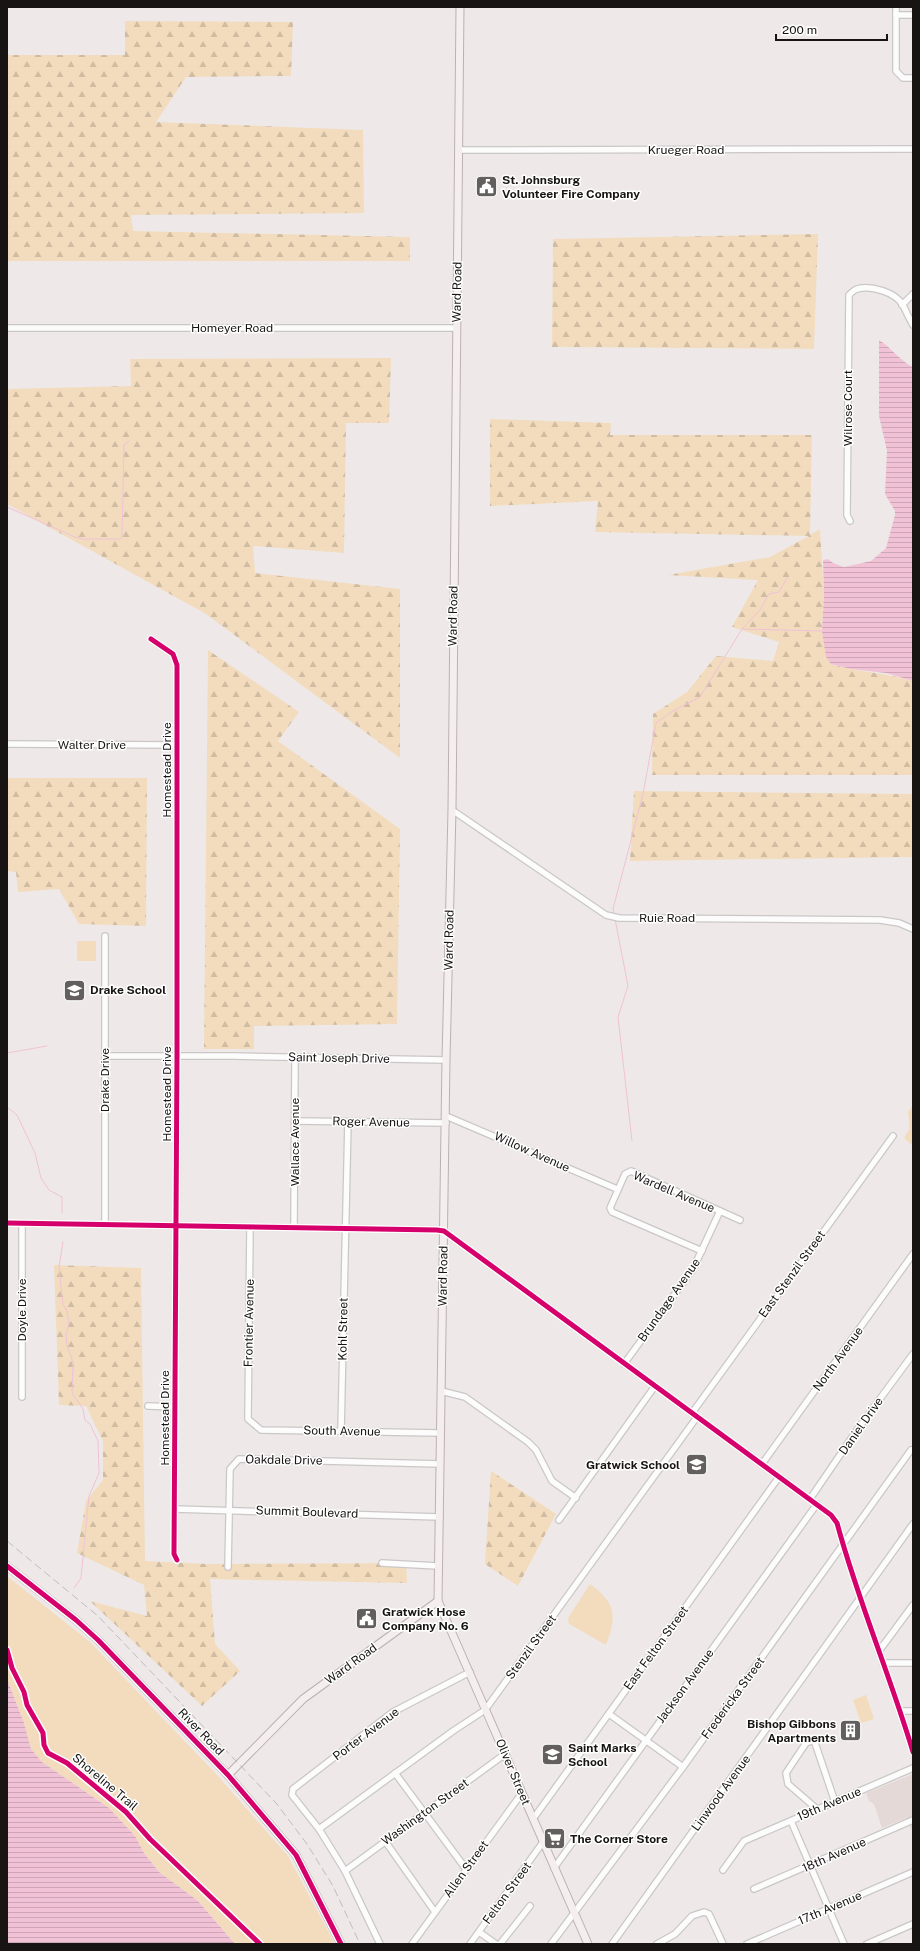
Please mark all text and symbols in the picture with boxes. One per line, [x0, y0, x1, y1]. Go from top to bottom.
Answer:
scale bar [776, 16, 887, 42]
text: 200 m [782, 23, 817, 37]
street label: Krueger Road [648, 143, 724, 157]
place label: St. Johnsburg Volunteer Fire Company [502, 173, 640, 201]
public building icon: St. Johnsburg Volunteer Fire Company [473, 174, 499, 200]
street label: Ward Road [449, 262, 465, 322]
street label: Homeyer Road [191, 321, 273, 335]
street label: Wilrose Court [841, 369, 855, 446]
street label: Ward Road [445, 586, 461, 646]
street label: Homestead Drive [160, 722, 174, 818]
street label: Walter Drive [58, 738, 126, 752]
street label: Ward Road [441, 910, 457, 970]
street label: Ruie Road [639, 911, 695, 925]
school or university icon: Drake School [61, 977, 87, 1003]
place label: Drake School [90, 983, 166, 997]
street label: Homestead Drive [160, 1046, 174, 1142]
street label: Drake Drive [98, 1048, 112, 1112]
street label: Saint Joseph Drive [288, 1050, 390, 1066]
street label: Wallace Avenue [288, 1098, 302, 1186]
street label: Roger Avenue [332, 1114, 410, 1130]
street label: Willow Avenue [492, 1129, 572, 1175]
street label: Wardell Avenue [631, 1168, 717, 1216]
street label: East Stenzil Street [756, 1228, 828, 1320]
street label: Ward Road [435, 1246, 451, 1306]
street label: Brundage Avenue [635, 1255, 703, 1344]
street label: Doyle Drive [15, 1278, 29, 1342]
street label: Frontier Avenue [241, 1278, 257, 1367]
street label: Kohl Street [335, 1297, 351, 1361]
street label: North Avenue [810, 1324, 866, 1394]
street label: Homestead Drive [158, 1370, 172, 1466]
street label: Daniel Drive [836, 1394, 886, 1457]
street label: South Avenue [303, 1423, 381, 1439]
street label: Oakdale Drive [245, 1452, 323, 1468]
school or university icon: Gratwick School [683, 1452, 709, 1478]
place label: Gratwick School [586, 1458, 680, 1472]
street label: Summit Boulevard [255, 1503, 359, 1521]
street label: East Felton Street [621, 1603, 691, 1693]
place label: Gratwick Hose Company No. 6 [382, 1605, 469, 1633]
public building icon: Gratwick Hose Company No. 6 [353, 1606, 379, 1632]
street label: Stenzil Street [503, 1612, 559, 1682]
street label: Ward Road [322, 1641, 380, 1687]
street label: Jackson Avenue [653, 1646, 717, 1726]
street label: Fredericka Street [699, 1654, 768, 1742]
street label: Porter Avenue [330, 1705, 402, 1763]
street label: River Road [175, 1706, 227, 1758]
place label: Bishop Gibbons Apartments [747, 1717, 836, 1745]
building icon: Bishop Gibbons Apartments [838, 1718, 864, 1744]
street label: Oliver Street [493, 1737, 533, 1808]
place label: Saint Marks School [568, 1741, 637, 1769]
school or university icon: Saint Marks School [539, 1742, 565, 1768]
street label: Shoreline Trail [70, 1751, 141, 1814]
street label: Linwood Avenue [689, 1752, 753, 1834]
street label: Washington Street [379, 1776, 472, 1848]
street label: 19th Avenue [795, 1784, 863, 1824]
supermarket icon: The Corner Store [541, 1826, 567, 1852]
place label: The Corner Store [570, 1832, 668, 1846]
street label: 18th Avenue [800, 1835, 868, 1875]
street label: Allen Street [441, 1838, 492, 1900]
street label: Felton Street [480, 1859, 534, 1927]
street label: 17th Avenue [796, 1888, 864, 1928]

